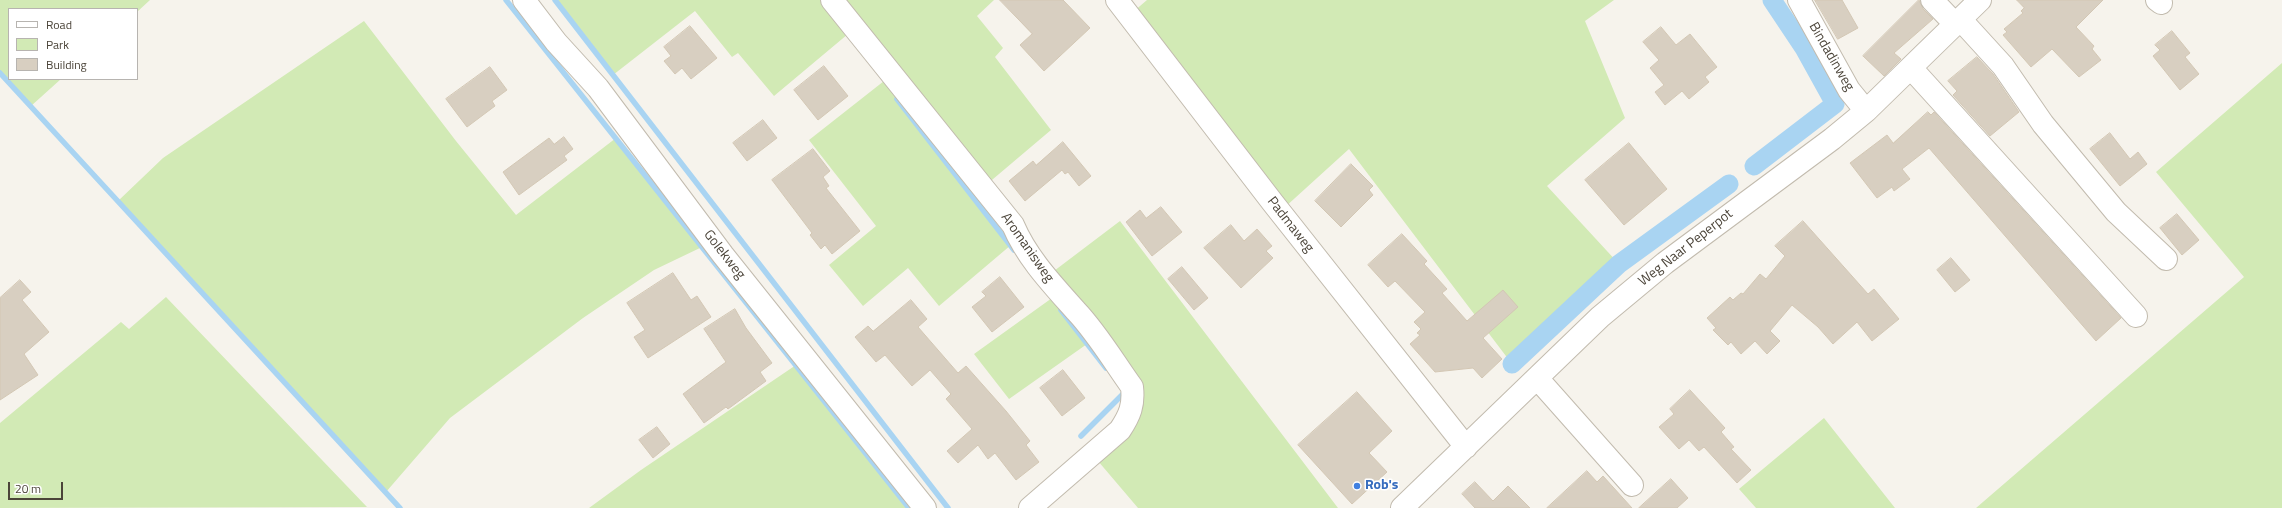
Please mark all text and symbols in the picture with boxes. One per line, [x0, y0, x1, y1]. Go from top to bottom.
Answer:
legend [8, 8, 138, 80]
text: Road [46, 15, 72, 34]
street label: Bindadinweg [1805, 20, 1857, 94]
text: Park [46, 35, 69, 54]
text: Building [46, 55, 87, 74]
street label: Padmaweg [1263, 194, 1317, 256]
street label: Weg Naar Peperpot [1635, 206, 1737, 290]
street label: Aromanisweg [997, 210, 1057, 286]
street label: Golekweg [700, 227, 748, 283]
scale bar [10, 474, 65, 500]
place label: Rob's [1365, 478, 1398, 494]
text: 20 m [15, 479, 41, 498]
marker: Rob's [1352, 481, 1362, 491]

